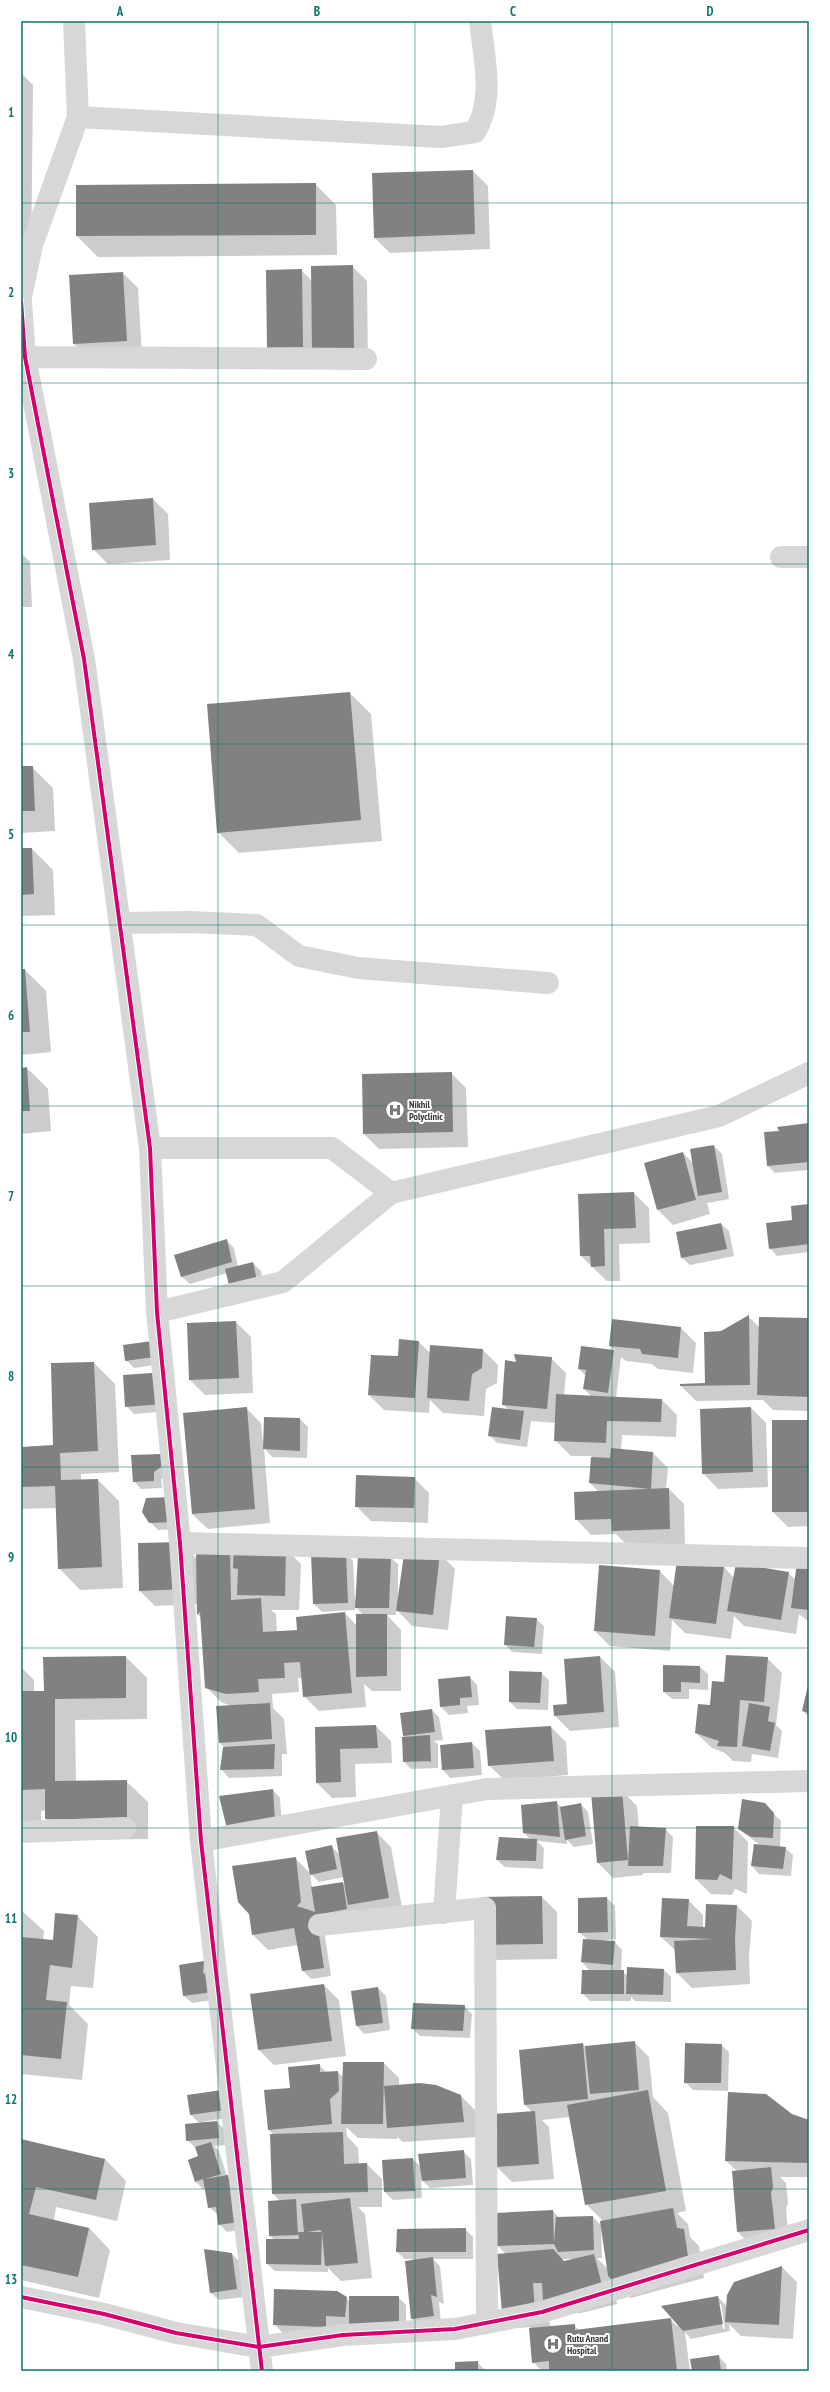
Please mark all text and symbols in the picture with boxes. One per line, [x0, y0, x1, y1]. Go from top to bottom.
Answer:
text: A [116, 3, 124, 20]
text: B [314, 3, 320, 20]
text: C [510, 3, 516, 20]
text: D [707, 3, 714, 20]
text: 1 [8, 104, 14, 121]
text: 2 [8, 284, 14, 301]
text: 3 [8, 465, 14, 482]
text: 4 [8, 646, 15, 663]
text: 5 [8, 826, 14, 843]
text: 6 [8, 1007, 14, 1024]
place label: Nikhil Polyclinic [409, 1098, 443, 1123]
hospital icon: Nikhil Polyclinic [384, 1099, 406, 1121]
text: 7 [8, 1188, 14, 1205]
text: 8 [8, 1368, 14, 1385]
text: 9 [8, 1549, 14, 1566]
text: 10 [5, 1729, 17, 1746]
text: 11 [5, 1910, 17, 1927]
text: 12 [5, 2091, 17, 2108]
text: 13 [5, 2271, 17, 2288]
place label: Rutu Anand Hospital [567, 2332, 609, 2357]
hospital icon: Rutu Anand Hospital [542, 2333, 564, 2355]

